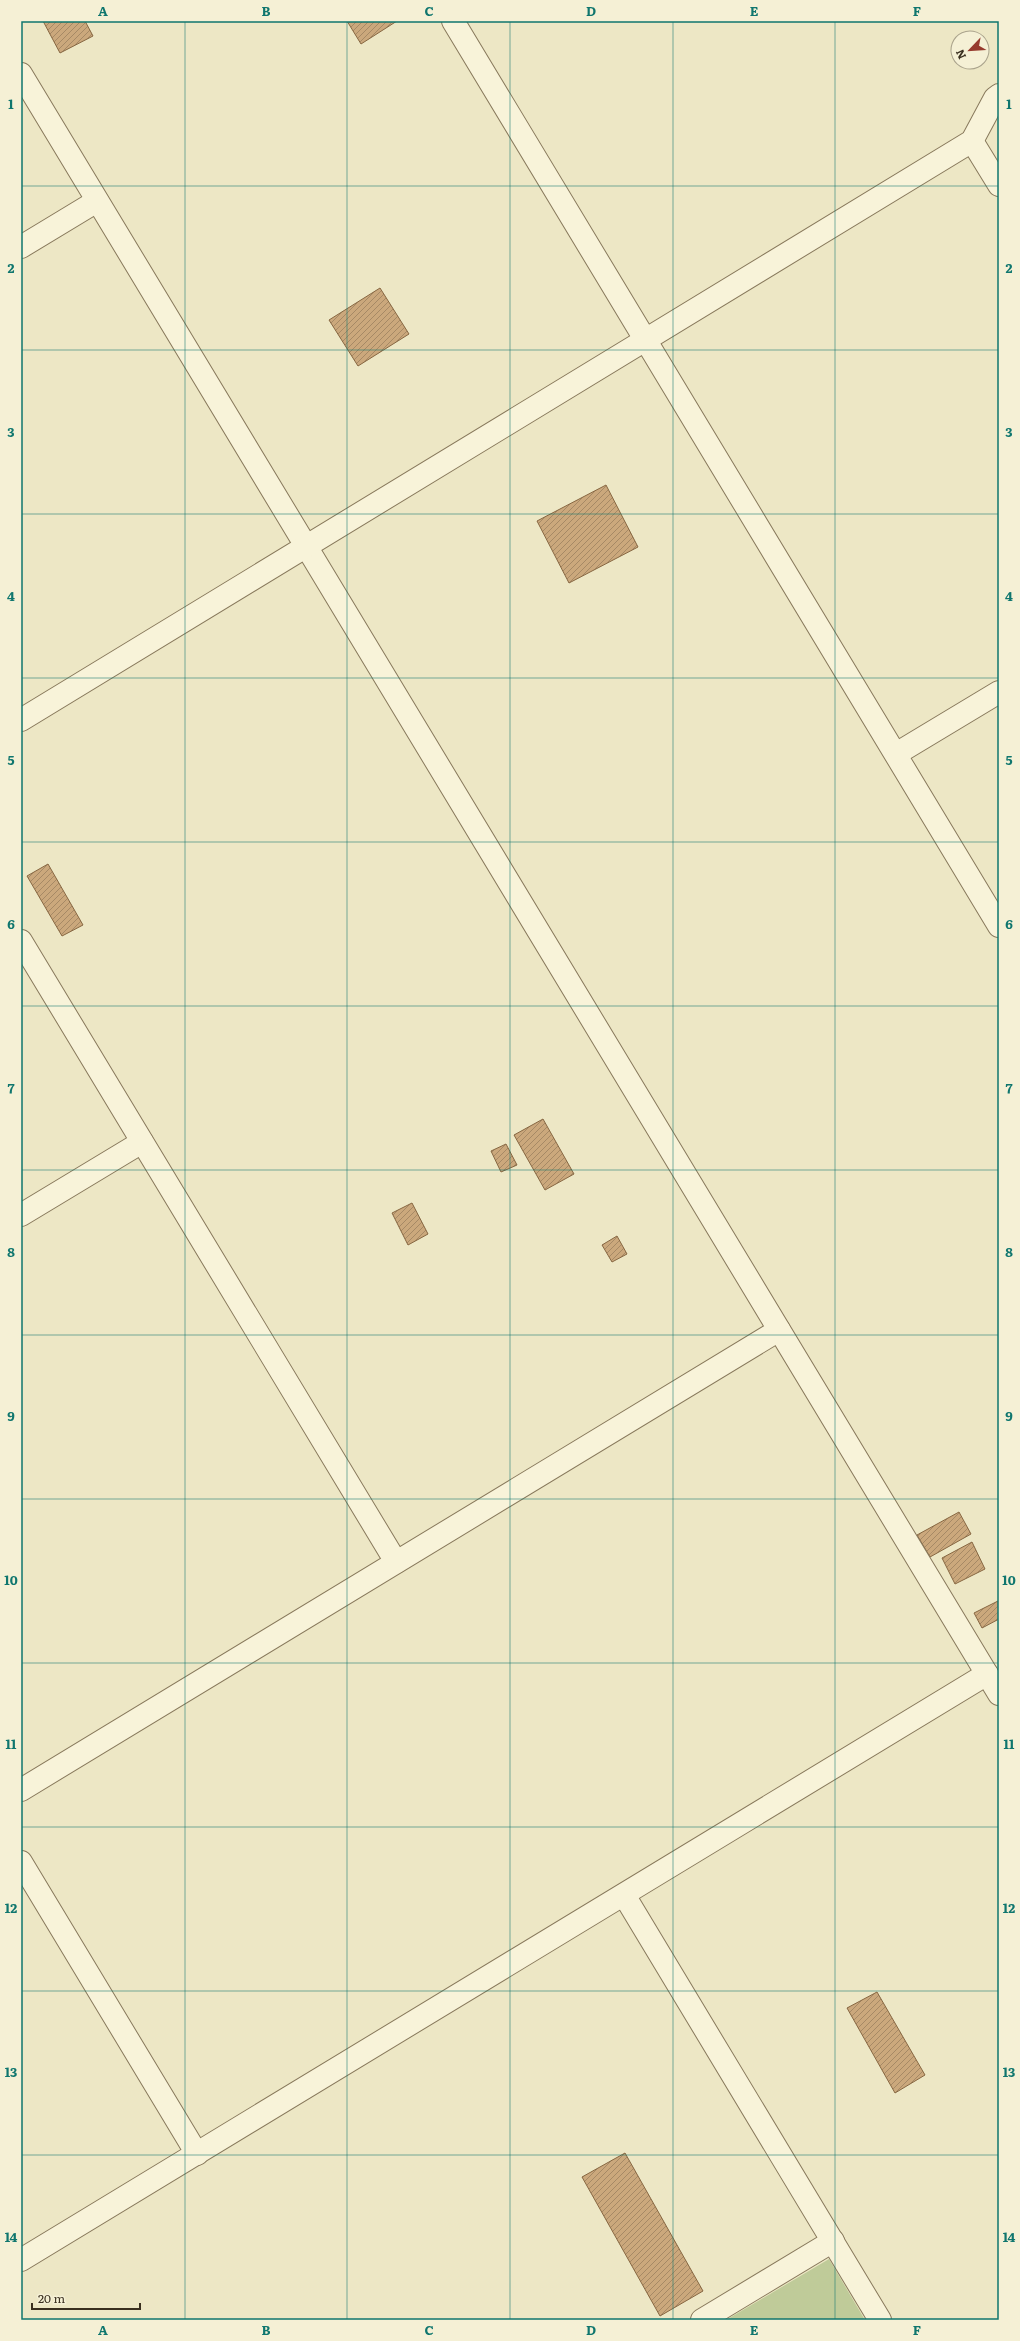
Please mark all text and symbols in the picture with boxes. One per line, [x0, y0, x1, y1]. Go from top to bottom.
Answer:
text: A [98, 1, 108, 20]
text: B [262, 1, 271, 20]
text: C [424, 1, 434, 20]
text: D [586, 1, 596, 20]
text: E [750, 1, 759, 20]
text: F [913, 1, 921, 20]
north arrow [950, 30, 990, 70]
text: N [951, 47, 969, 62]
text: 1 [8, 94, 14, 113]
text: 1 [1006, 94, 1012, 113]
text: 2 [8, 258, 15, 277]
text: 2 [1006, 258, 1013, 277]
text: 3 [7, 422, 15, 441]
text: 3 [1005, 422, 1013, 441]
text: 4 [7, 586, 15, 605]
text: 4 [1005, 586, 1013, 605]
text: 5 [7, 750, 15, 769]
text: 5 [1005, 750, 1013, 769]
text: 6 [7, 914, 15, 933]
text: 6 [1005, 914, 1013, 933]
text: 7 [7, 1078, 15, 1097]
text: 7 [1005, 1078, 1013, 1097]
text: 8 [7, 1242, 15, 1261]
text: 8 [1005, 1242, 1013, 1261]
text: 9 [7, 1406, 15, 1425]
text: 9 [1005, 1406, 1013, 1425]
text: 10 [4, 1570, 18, 1589]
text: 10 [1002, 1570, 1016, 1589]
text: 11 [6, 1734, 17, 1753]
text: 11 [1004, 1734, 1015, 1753]
text: 12 [5, 1898, 17, 1917]
text: 12 [1003, 1898, 1015, 1917]
text: 13 [5, 2062, 17, 2081]
text: 13 [1003, 2062, 1015, 2081]
text: 14 [5, 2227, 18, 2246]
text: 14 [1003, 2227, 1016, 2246]
scale bar [32, 2285, 140, 2311]
text: 20 m [38, 2289, 65, 2307]
text: A [98, 2320, 108, 2339]
text: B [262, 2320, 271, 2339]
text: C [424, 2320, 434, 2339]
text: D [586, 2320, 596, 2339]
text: E [750, 2320, 759, 2339]
text: F [913, 2320, 921, 2339]

